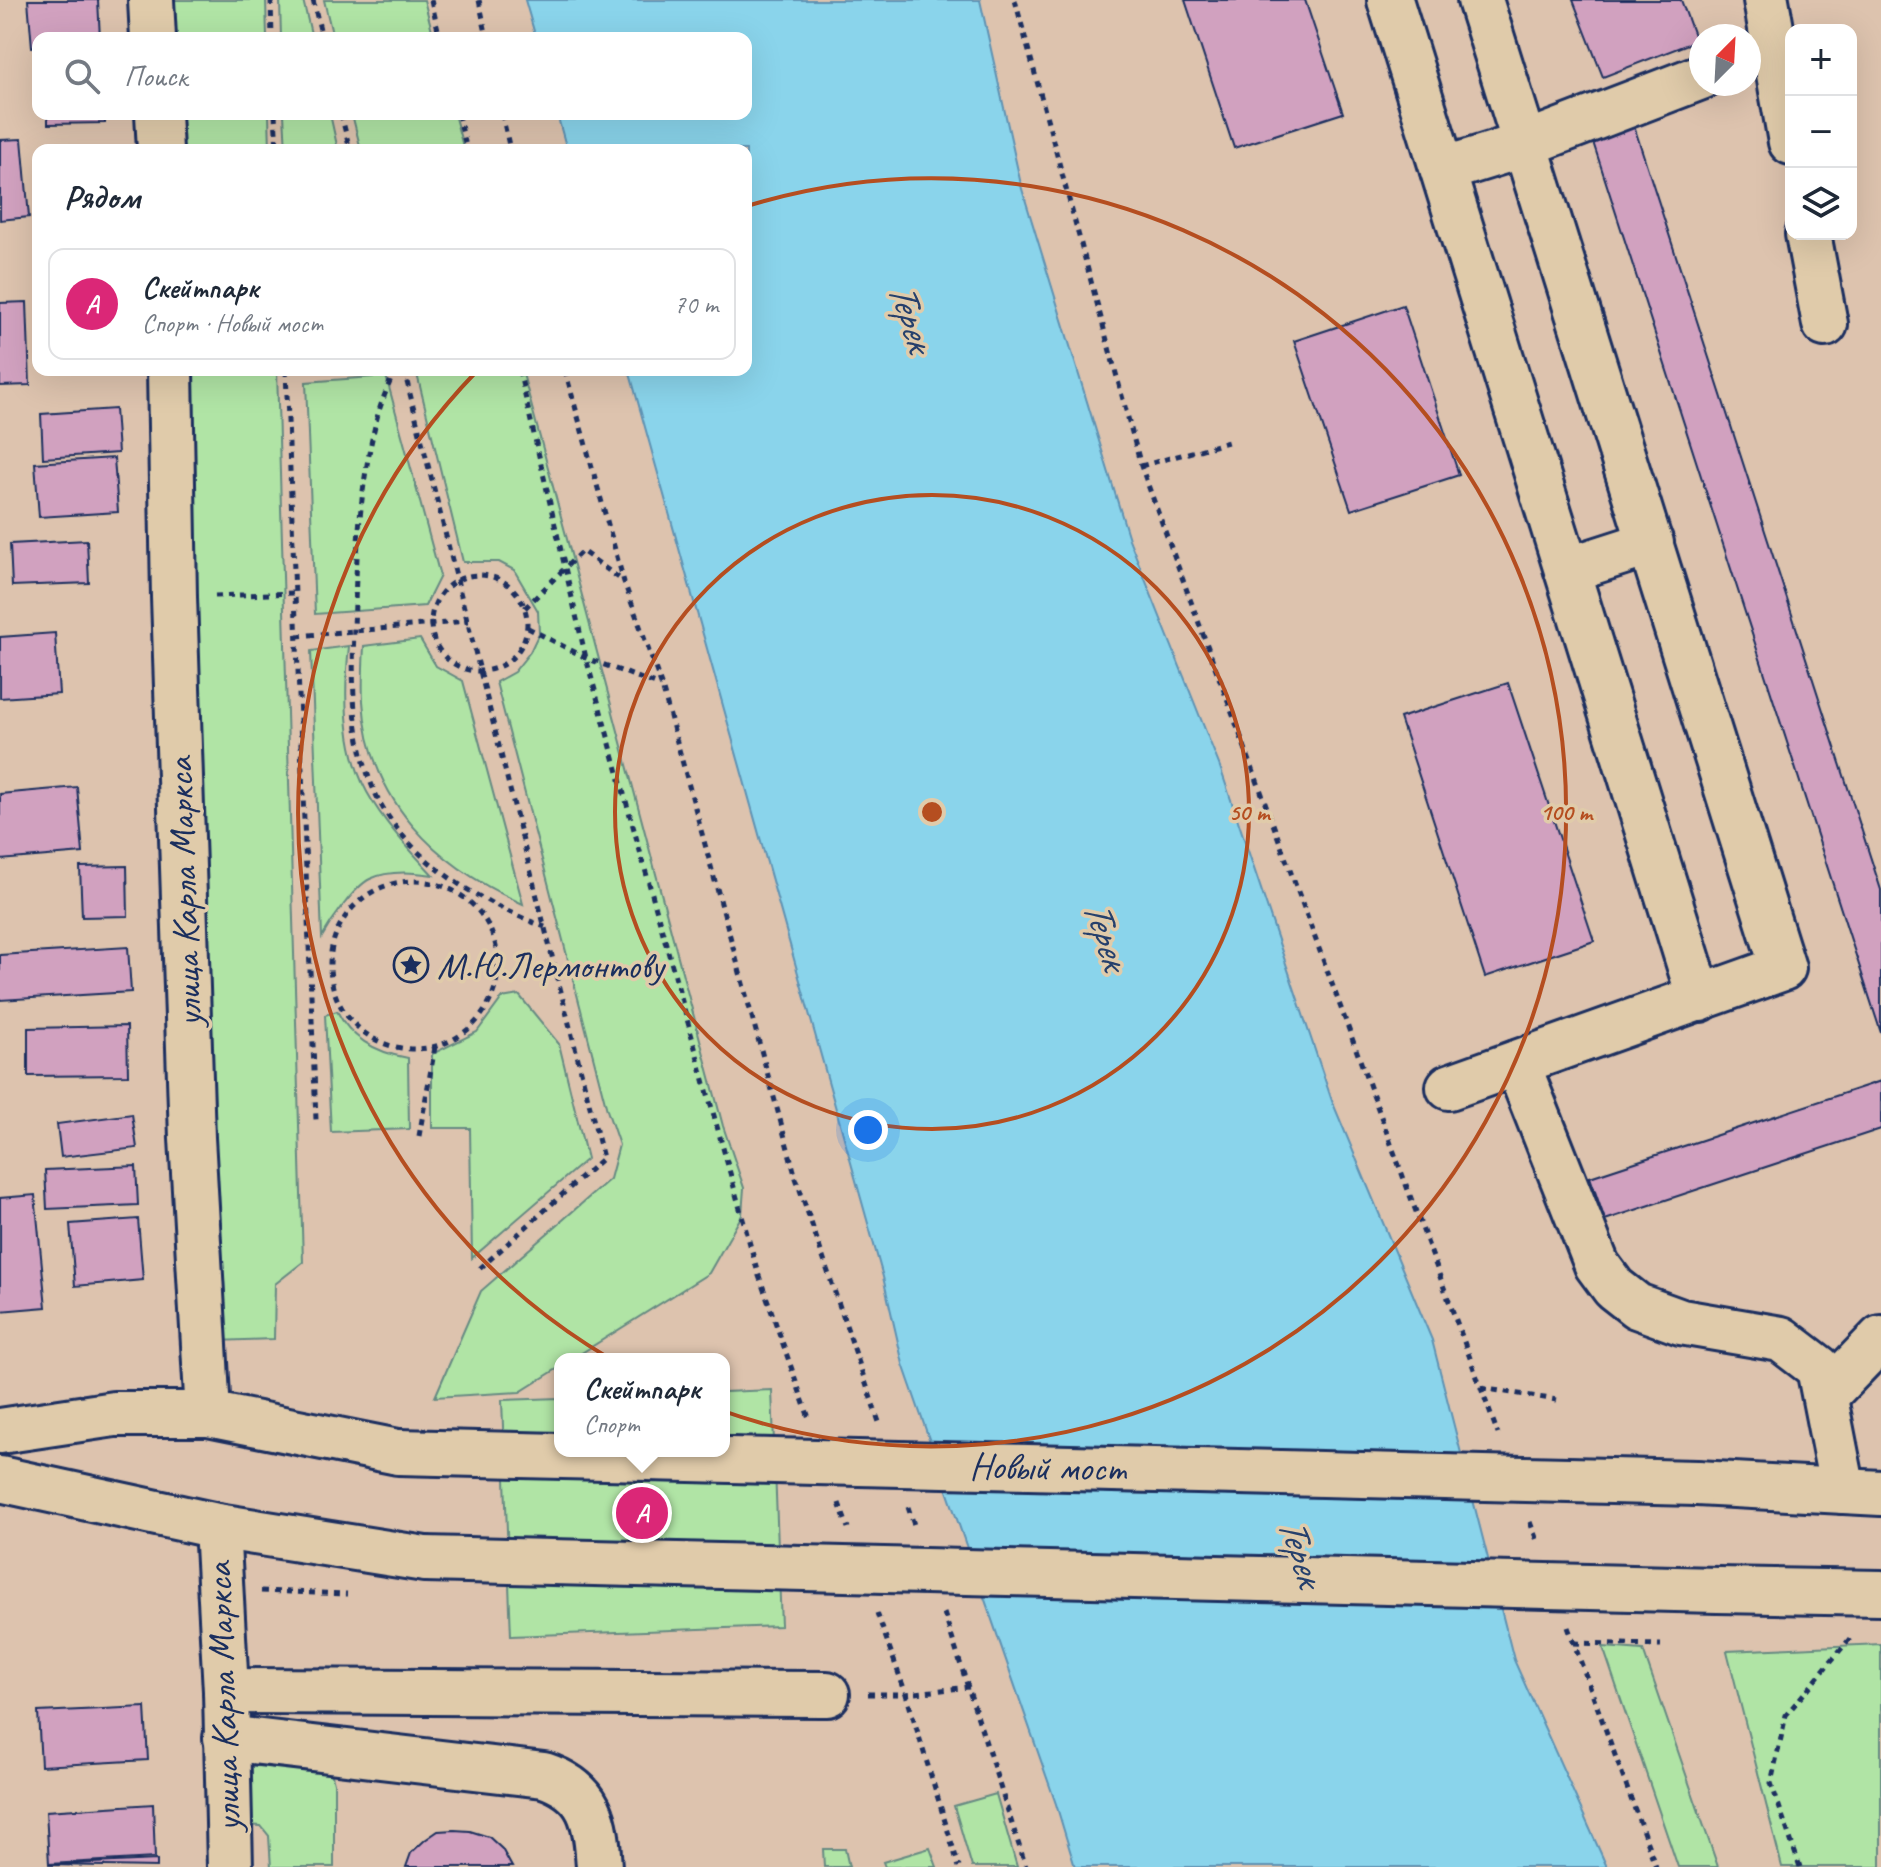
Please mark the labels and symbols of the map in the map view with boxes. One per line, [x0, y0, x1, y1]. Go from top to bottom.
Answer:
north arrow [1689, 24, 1761, 96]
water label: Терек [876, 275, 948, 363]
street label: улица Карла Маркса [156, 754, 212, 1030]
text: 50 m [1229, 797, 1272, 827]
text: 100 m [1540, 797, 1594, 827]
centre of rings [918, 798, 946, 826]
water label: Терек [1071, 893, 1143, 981]
place label: М.Ю.Лермонтову [437, 942, 667, 989]
place icon: М.Ю.Лермонтову [392, 946, 430, 984]
your location [848, 1110, 888, 1150]
street label: Новый мост [969, 1442, 1129, 1492]
pin: A [616, 1483, 668, 1543]
water label: Терек [1266, 1510, 1338, 1598]
street label: улица Карла Маркса [195, 1559, 251, 1835]

